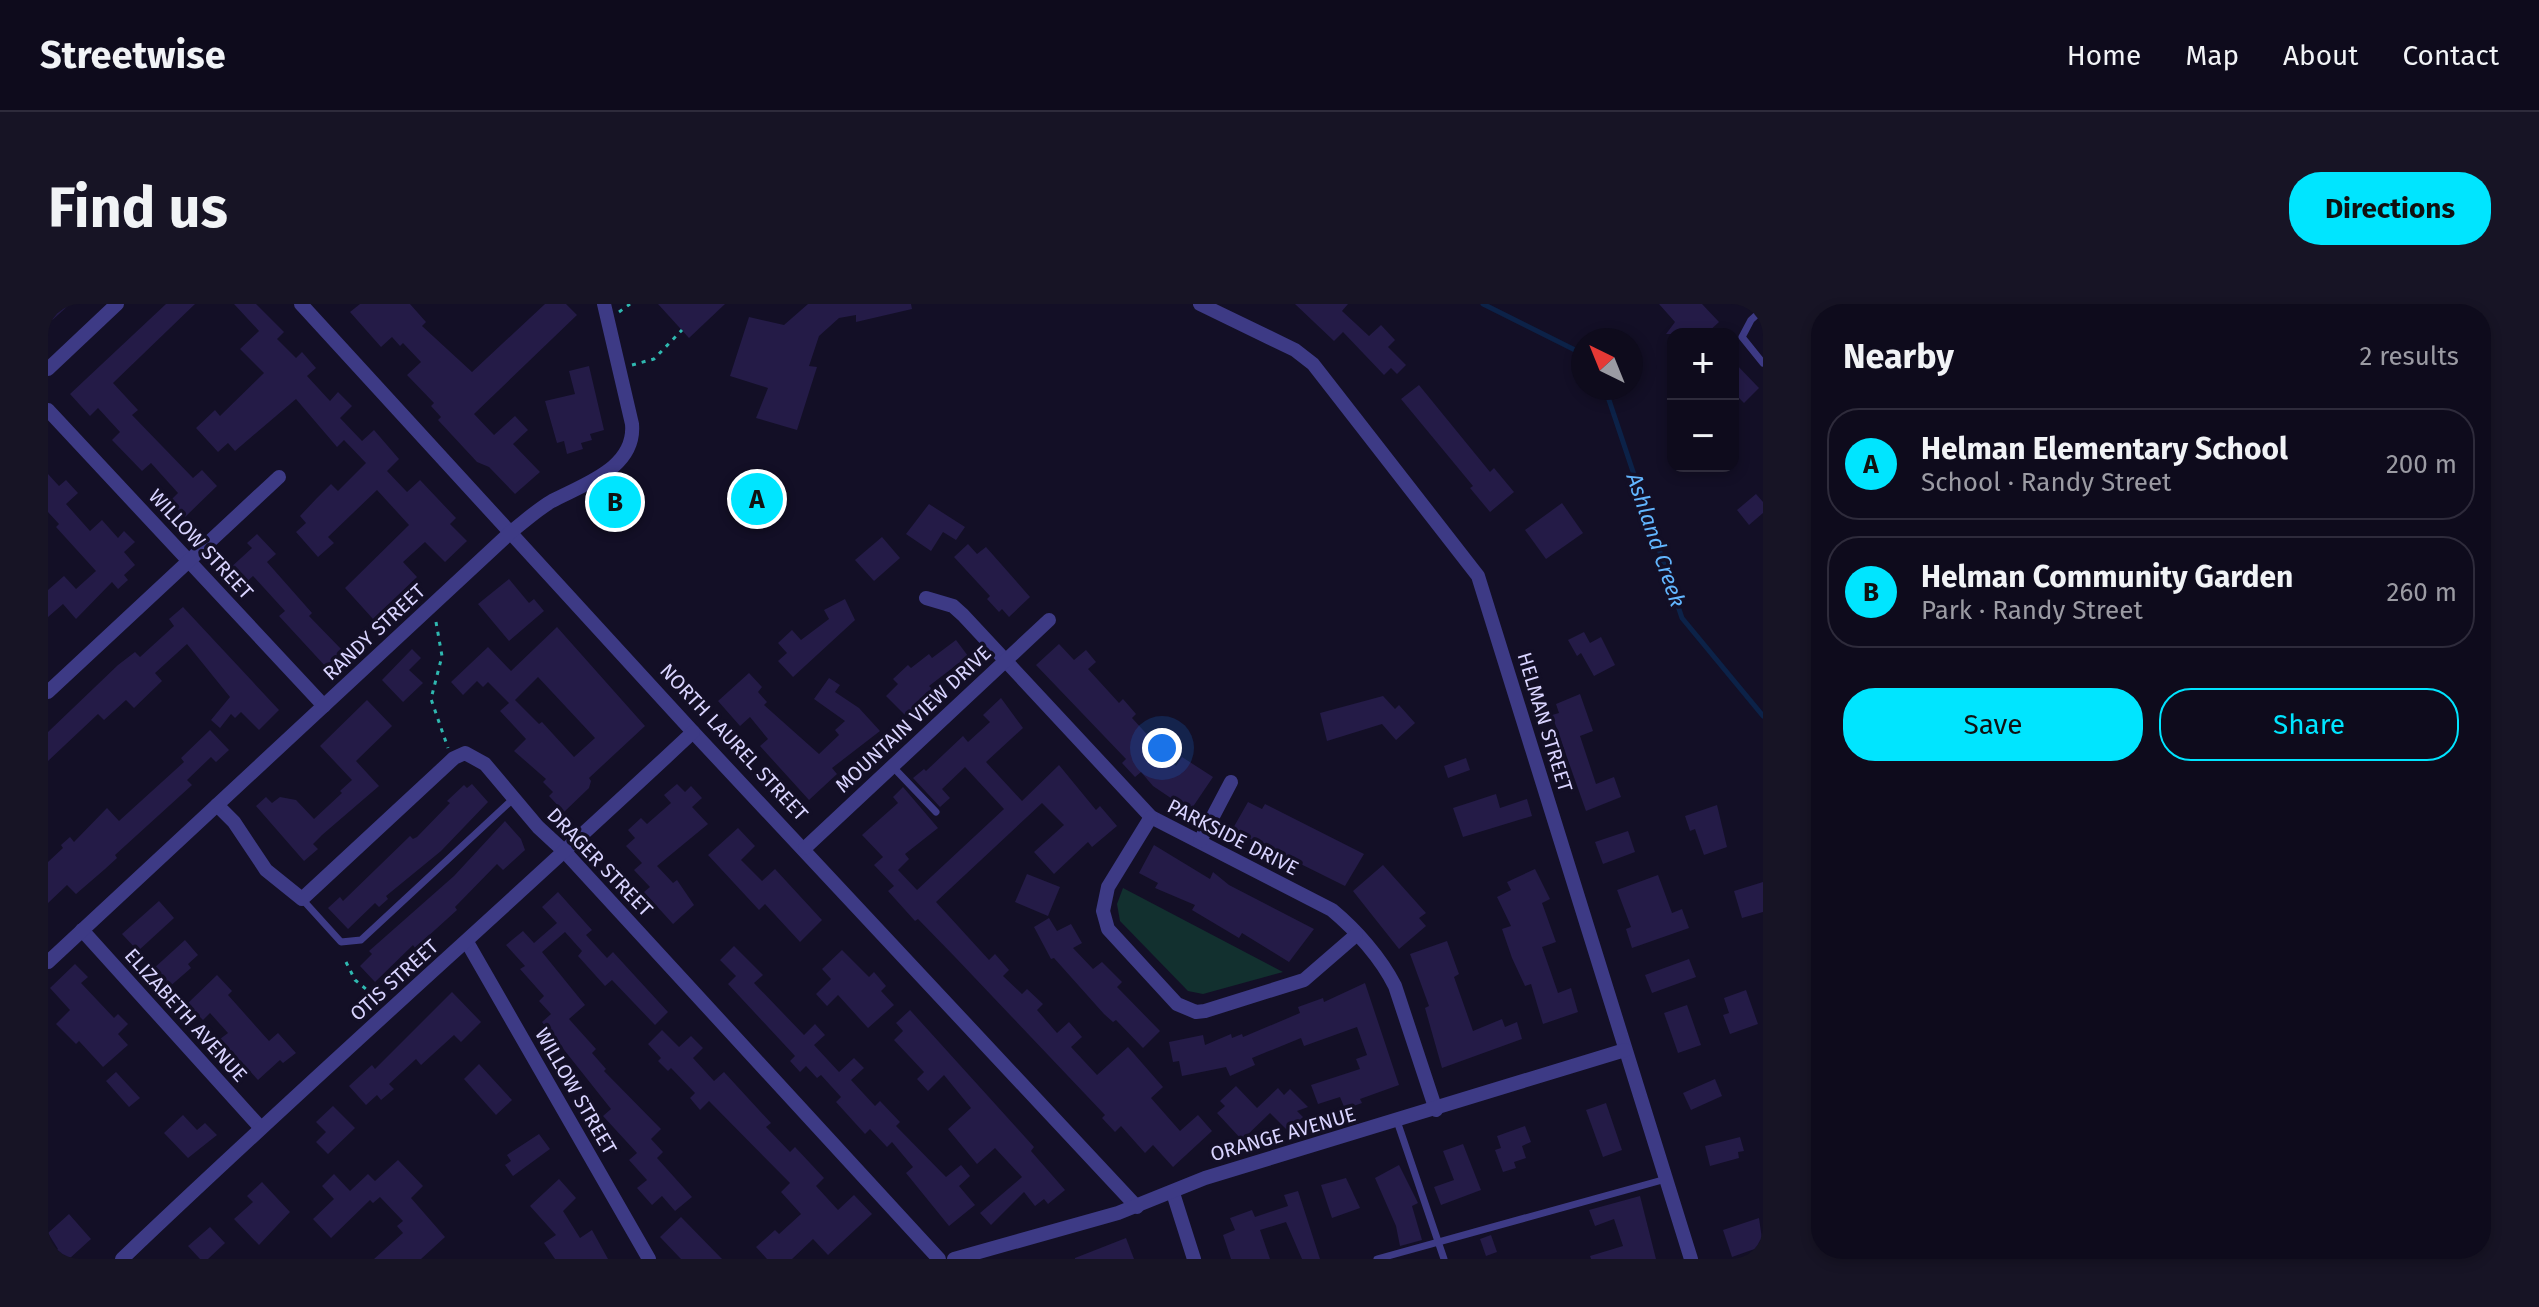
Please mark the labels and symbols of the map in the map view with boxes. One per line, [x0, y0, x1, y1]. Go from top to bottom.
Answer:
north arrow [1571, 328, 1643, 400]
pin: A [731, 469, 783, 529]
water label: Ashland Creek [1620, 469, 1692, 610]
pin: B [589, 472, 641, 532]
street label: WILLOW STREET [144, 484, 259, 604]
street label: RANDY STREET [318, 578, 430, 685]
street label: MOUNTAIN VIEW DRIVE [830, 641, 996, 797]
street label: HELMAN STREET [1512, 649, 1578, 795]
street label: NORTH LAUREL STREET [655, 659, 813, 826]
your location [1142, 728, 1182, 768]
street label: PARKSIDE DRIVE [1163, 794, 1303, 880]
street label: DRAGER STREET [542, 803, 658, 922]
street label: OTIS STREET [345, 934, 443, 1026]
street label: ELIZABETH AVENUE [120, 943, 252, 1087]
street label: WILLOW STREET [530, 1024, 622, 1159]
street label: ORANGE AVENUE [1207, 1102, 1359, 1166]

